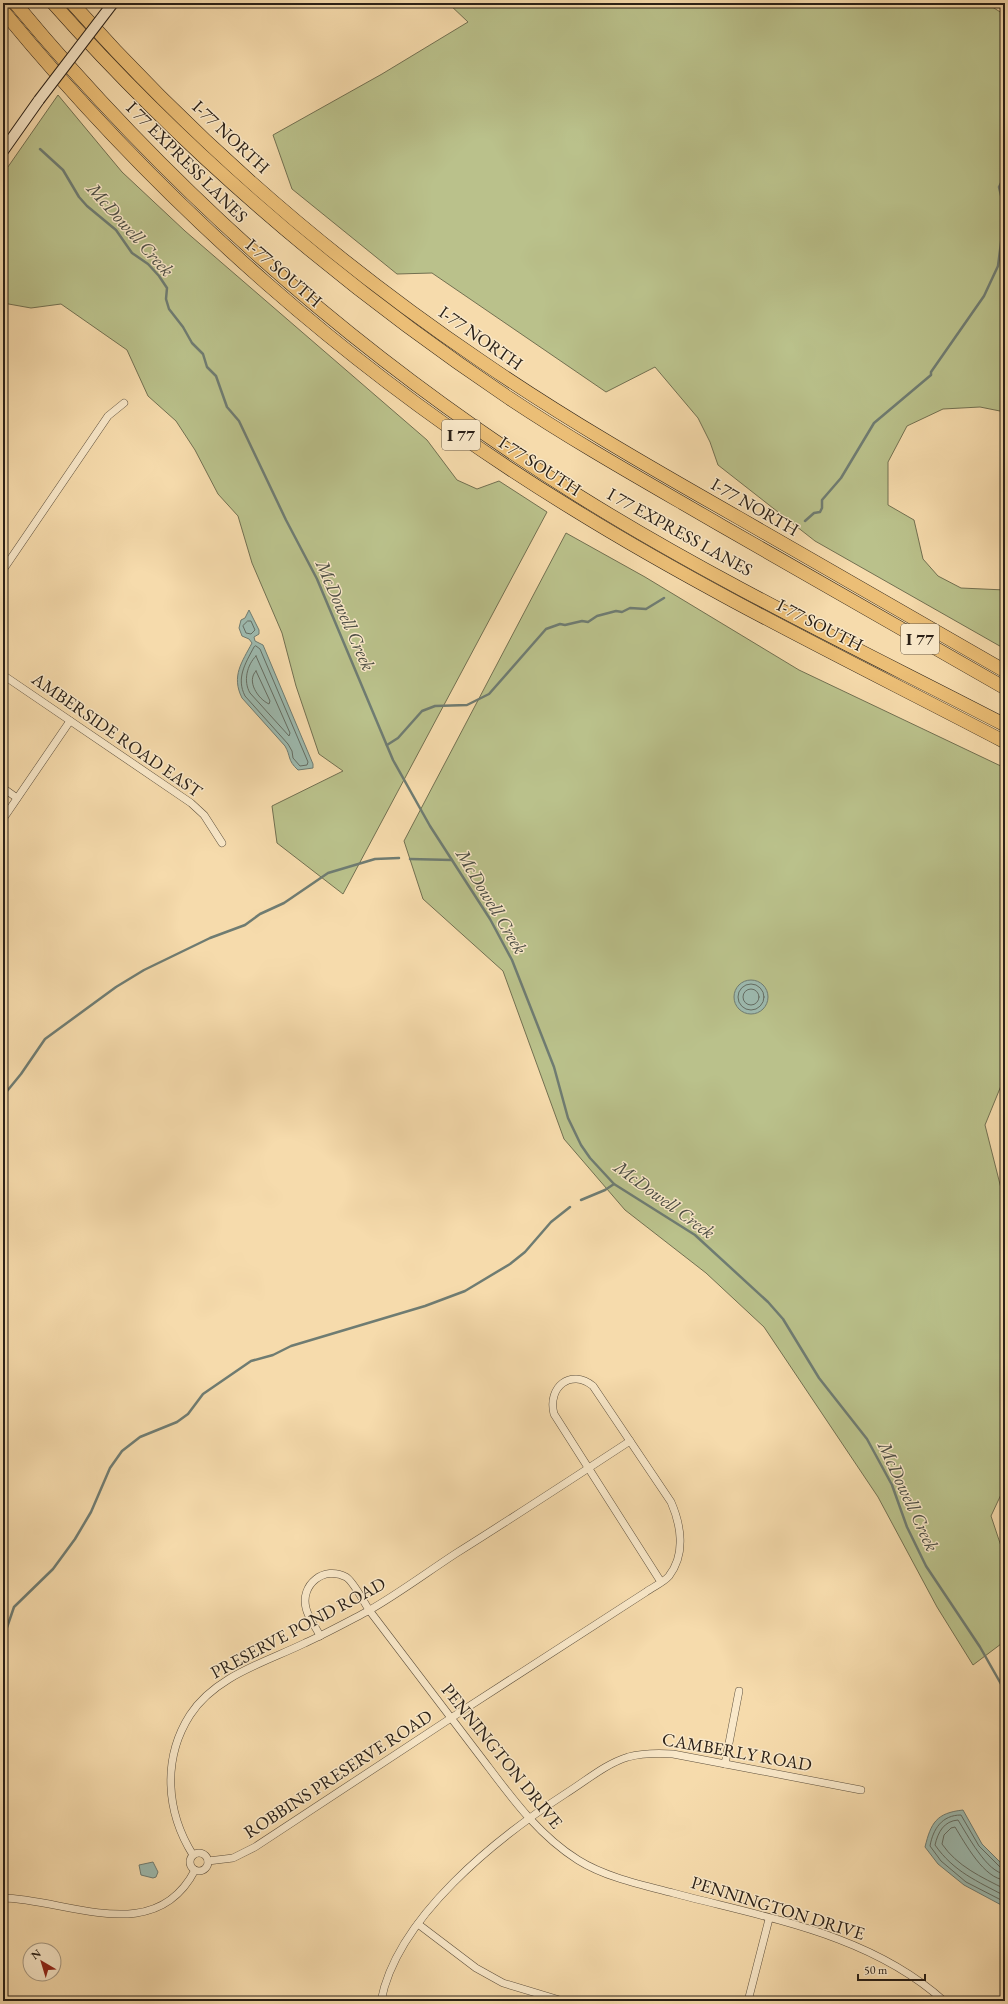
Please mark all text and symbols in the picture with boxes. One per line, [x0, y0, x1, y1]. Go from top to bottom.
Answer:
street label: I-77 NORTH [188, 95, 275, 178]
street label: I 77 EXPRESS LANES [122, 96, 253, 227]
water label: McDowell Creek [81, 176, 180, 282]
street label: I-77 SOUTH [241, 233, 327, 312]
street label: I-77 NORTH [435, 300, 528, 375]
road number: I 77 [442, 420, 480, 450]
street label: I-77 SOUTH [495, 430, 586, 501]
street label: I-77 NORTH [707, 472, 803, 541]
street label: I 77 EXPRESS LANES [604, 482, 757, 581]
water label: McDowell Creek [310, 555, 381, 675]
street label: I-77 SOUTH [773, 593, 867, 656]
road number: I 77 [901, 624, 939, 654]
street label: AMBERSIDE ROAD EAST [27, 666, 208, 803]
water label: McDowell Creek [450, 843, 533, 959]
water label: McDowell Creek [608, 1154, 720, 1245]
water label: McDowell Creek [872, 1436, 945, 1556]
street label: PRESERVE POND ROAD [206, 1572, 389, 1684]
street label: PENNINGTON DRIVE [437, 1678, 568, 1833]
street label: ROBBINS PRESERVE ROAD [239, 1704, 436, 1843]
street label: CAMBERLY ROAD [660, 1727, 814, 1776]
street label: PENNINGTON DRIVE [689, 1870, 868, 1945]
north arrow [22, 1942, 62, 1982]
text: N [28, 1946, 44, 1962]
scale bar [858, 1956, 925, 1982]
text: 50 m [864, 1962, 888, 1978]

